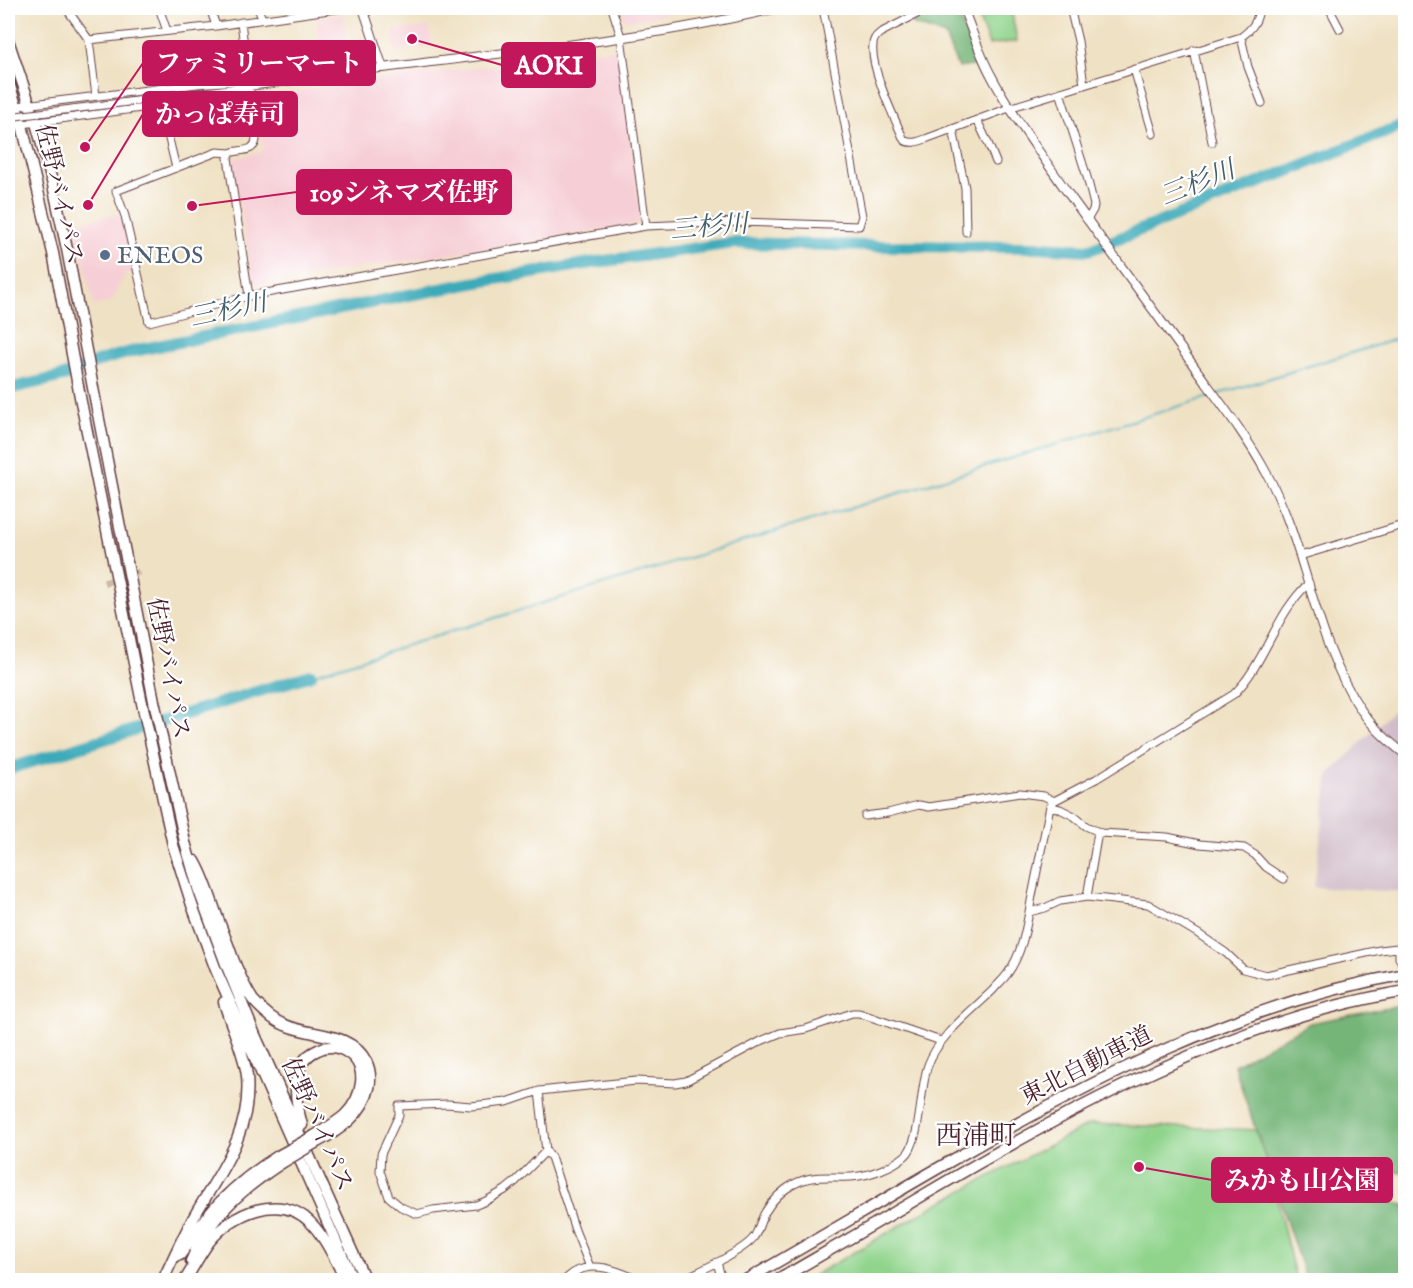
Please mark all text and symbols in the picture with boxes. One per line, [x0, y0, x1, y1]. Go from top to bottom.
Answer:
callout: ファミリーマート [143, 41, 375, 85]
callout: AOKI [502, 43, 595, 87]
text: ファミリーマート [155, 48, 363, 81]
text: AOKI [514, 50, 583, 83]
callout: かっぱ寿司 [143, 92, 297, 136]
text: かっぱ寿司 [155, 99, 285, 132]
street label: 佐野バイパス [27, 121, 90, 268]
water label: 三杉川 [1155, 152, 1243, 213]
callout: 109シネマズ佐野 [297, 170, 511, 214]
text: 109シネマズ佐野 [310, 177, 498, 210]
water label: 三杉川 [669, 207, 752, 247]
place label: ENEOS [117, 241, 203, 272]
marker: ENEOS [98, 248, 112, 262]
water label: 三杉川 [187, 286, 273, 335]
street label: 佐野バイパス [139, 595, 196, 742]
street label: 東北自動車道 [1015, 1020, 1158, 1113]
street label: 佐野バイパス [273, 1053, 360, 1196]
district label: 西浦町 [936, 1120, 1017, 1154]
callout: みかも山公園 [1212, 1158, 1392, 1202]
text: みかも山公園 [1224, 1165, 1380, 1198]

